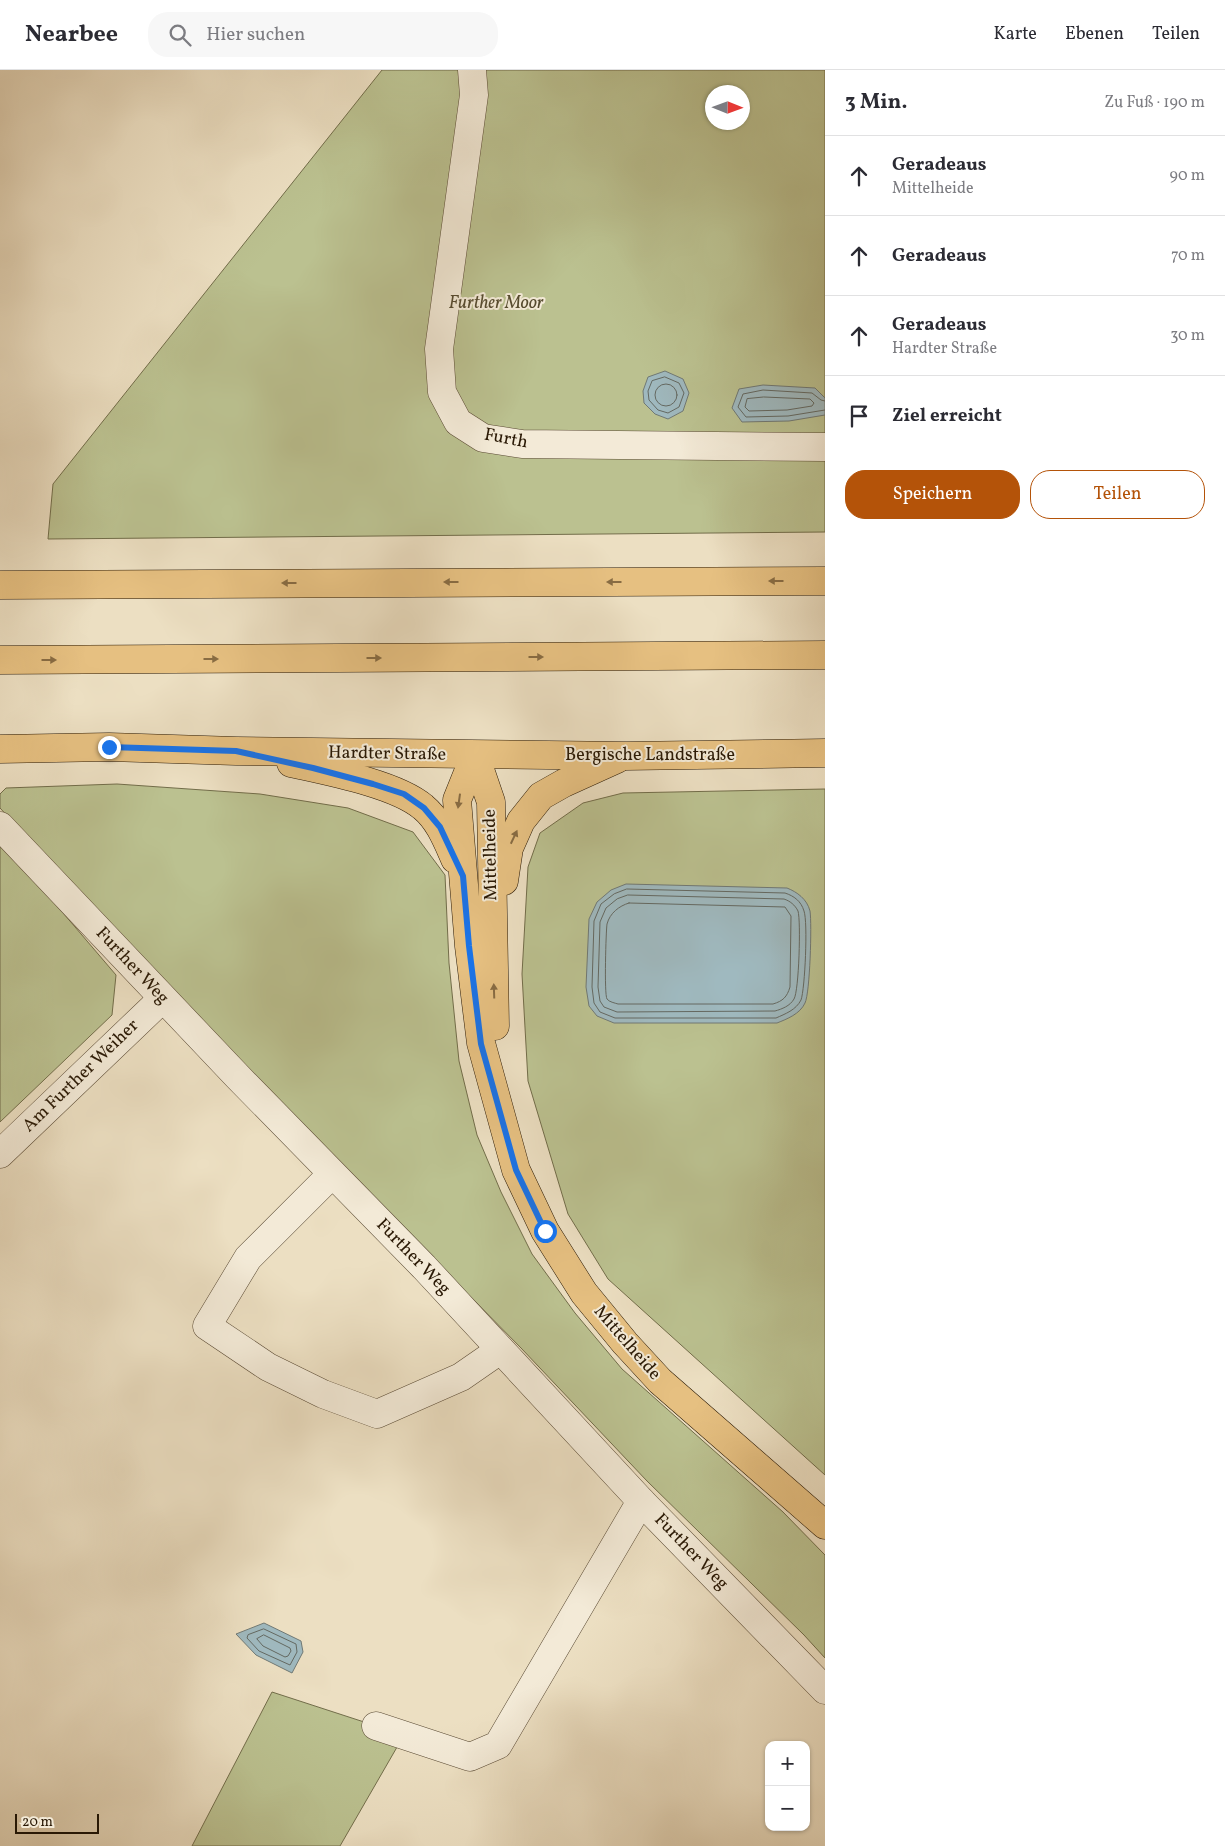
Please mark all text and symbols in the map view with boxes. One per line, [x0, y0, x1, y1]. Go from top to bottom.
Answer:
search box [148, 12, 498, 57]
text: Nearbee [25, 18, 118, 52]
icon: search [166, 21, 194, 49]
text: Hier suchen [206, 22, 305, 48]
text: Karte [993, 22, 1037, 47]
text: Ebenen [1065, 22, 1124, 47]
text: Teilen [1152, 22, 1200, 47]
north arrow [705, 85, 750, 130]
text: 3 Min. [845, 88, 907, 117]
text: Zu Fuß · 190 m [1104, 92, 1205, 114]
text: Geradeaus [892, 152, 987, 178]
icon: ahead [845, 162, 873, 190]
text: 90 m [1169, 165, 1205, 187]
text: Mittelheide [892, 178, 974, 200]
icon: ahead [845, 242, 873, 270]
text: Geradeaus [892, 243, 987, 269]
text: 70 m [1171, 245, 1205, 267]
park label: Further Moor [448, 291, 544, 316]
text: Geradeaus [892, 312, 987, 338]
icon: ahead [845, 322, 873, 350]
text: 30 m [1170, 325, 1205, 347]
text: Hardter Straße [892, 338, 997, 360]
icon: arrive [845, 402, 873, 430]
text: Ziel erreicht [892, 403, 1002, 429]
street label: Furth [482, 423, 530, 456]
button: Speichern [845, 470, 1020, 519]
button: Teilen [1030, 470, 1205, 519]
one-way arrow [768, 577, 784, 585]
one-way arrow [443, 578, 459, 586]
one-way arrow [606, 578, 622, 586]
one-way arrow [281, 579, 297, 587]
one-way arrow [528, 653, 544, 661]
one-way arrow [366, 654, 382, 662]
one-way arrow [203, 655, 219, 663]
one-way arrow [41, 656, 57, 664]
route end [98, 736, 121, 759]
street label: Hardter Straße [328, 740, 446, 768]
street label: Bergische Landstraße [565, 743, 735, 768]
one-way arrow [455, 793, 463, 809]
street label: Mittelheide [478, 809, 504, 901]
one-way arrow [510, 830, 518, 844]
street label: Further Weg [90, 922, 174, 1010]
one-way arrow [489, 983, 497, 999]
street label: Am Further Weiher [17, 1014, 145, 1138]
street label: Further Weg [370, 1213, 456, 1301]
route start [534, 1220, 557, 1243]
street label: Mittelheide [587, 1300, 667, 1386]
street label: Further Weg [648, 1508, 734, 1596]
map controls [765, 1741, 810, 1831]
button: + [765, 1741, 810, 1786]
button: − [765, 1786, 810, 1831]
scale bar [15, 1811, 99, 1834]
text: 20 m [22, 1813, 53, 1832]

